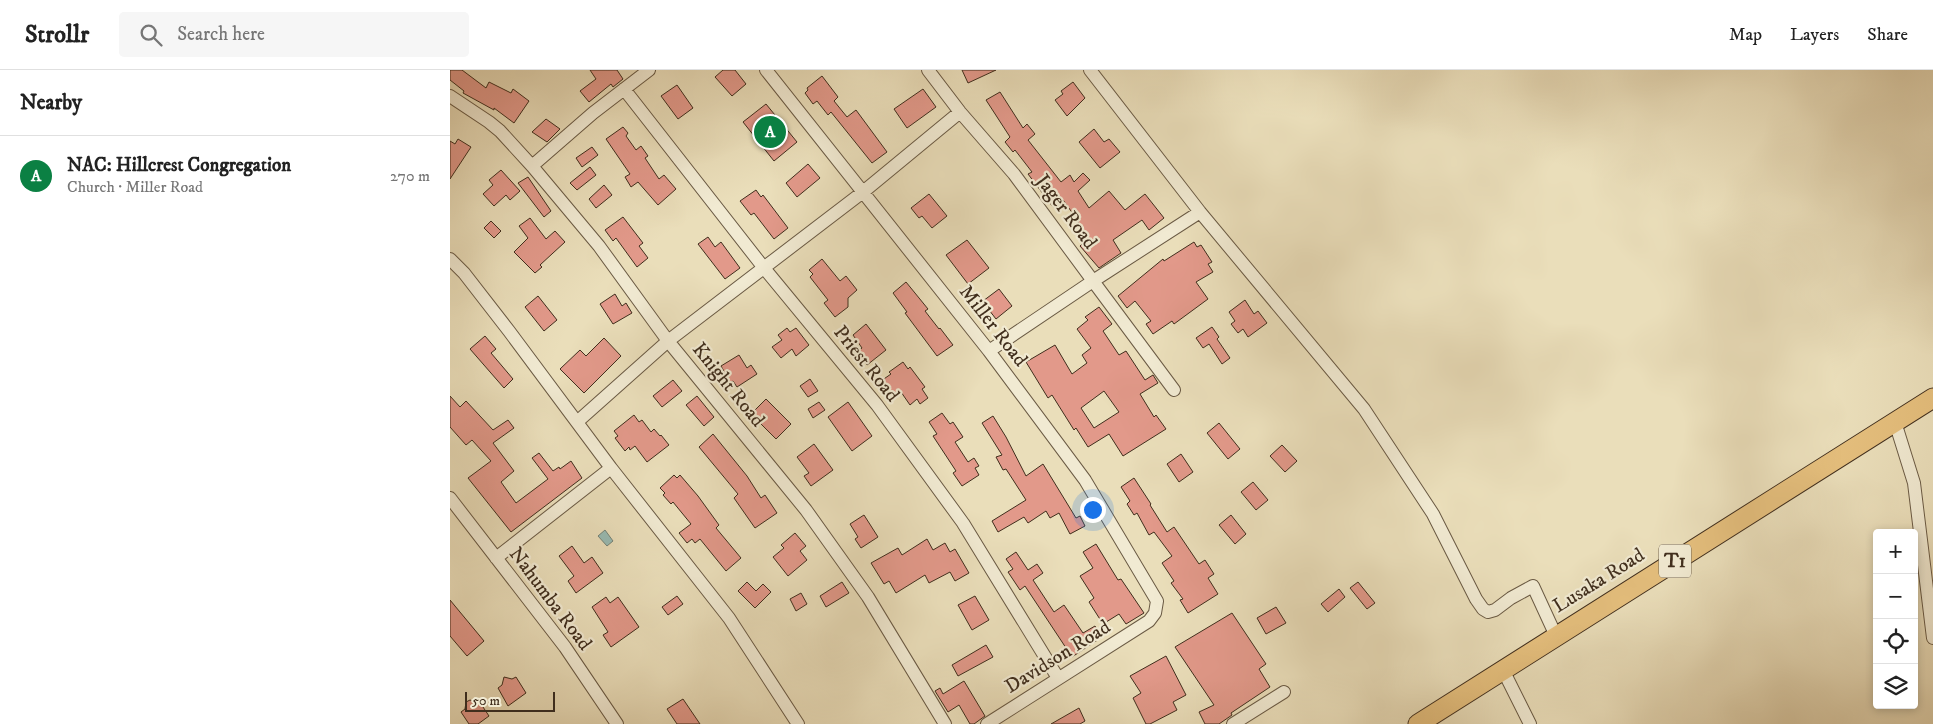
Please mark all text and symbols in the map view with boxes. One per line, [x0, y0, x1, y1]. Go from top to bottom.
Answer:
search box [119, 12, 469, 57]
text: Strollr [25, 20, 89, 50]
icon: search [137, 21, 165, 49]
text: Search here [177, 23, 265, 46]
text: Map [1729, 24, 1762, 46]
text: Layers [1790, 24, 1839, 46]
text: Share [1867, 24, 1908, 46]
text: Nearby [20, 90, 82, 116]
pin: A [754, 113, 786, 151]
text: NAC: Hillcrest Congregation [67, 154, 291, 177]
text: A [31, 166, 41, 186]
text: 270 m [390, 166, 430, 186]
street label: Jager Road [1029, 168, 1102, 254]
text: Church · Miller Road [67, 177, 203, 197]
street label: Miller Road [953, 280, 1033, 372]
street label: Priest Road [828, 321, 904, 407]
street label: Knight Road [686, 338, 770, 432]
your location [1080, 497, 1106, 523]
map controls [1873, 529, 1918, 709]
button: + [1873, 529, 1918, 574]
street label: Nahumba Road [503, 542, 597, 656]
street label: Lusaka Road [1549, 543, 1649, 619]
road number: T1 [1659, 544, 1691, 578]
button: − [1873, 574, 1918, 619]
street label: Davidson Road [1001, 615, 1115, 699]
button: locate [1873, 619, 1918, 664]
button: layers [1873, 664, 1918, 709]
scale bar [465, 689, 555, 712]
text: 50 m [472, 692, 500, 710]

